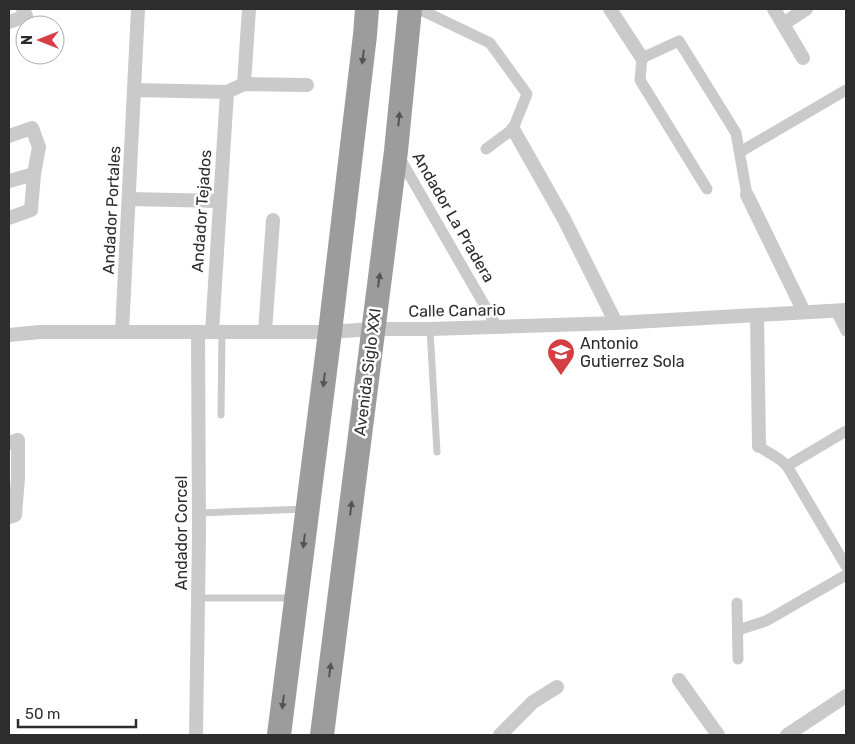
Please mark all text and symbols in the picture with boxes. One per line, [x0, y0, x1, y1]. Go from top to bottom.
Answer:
north arrow [15, 15, 65, 65]
text: N [19, 35, 36, 45]
one-way arrow [359, 50, 367, 66]
one-way arrow [395, 111, 403, 127]
street label: Andador Portales [99, 145, 124, 275]
street label: Andador Tejados [188, 149, 215, 273]
street label: Andador La Pradera [409, 149, 499, 286]
one-way arrow [375, 272, 383, 288]
street label: Calle Canario [408, 300, 506, 321]
street label: Avenida Siglo XXI [350, 307, 385, 437]
place label: Antonio Gutierrez Sola [580, 334, 685, 371]
school or university icon: Antonio Gutierrez Sola [546, 337, 576, 376]
one-way arrow [320, 372, 328, 388]
street label: Andador Corcel [172, 476, 191, 590]
one-way arrow [347, 500, 355, 516]
one-way arrow [299, 533, 307, 549]
one-way arrow [326, 661, 334, 677]
one-way arrow [279, 695, 287, 711]
scale bar [18, 696, 135, 728]
text: 50 m [25, 705, 60, 723]

